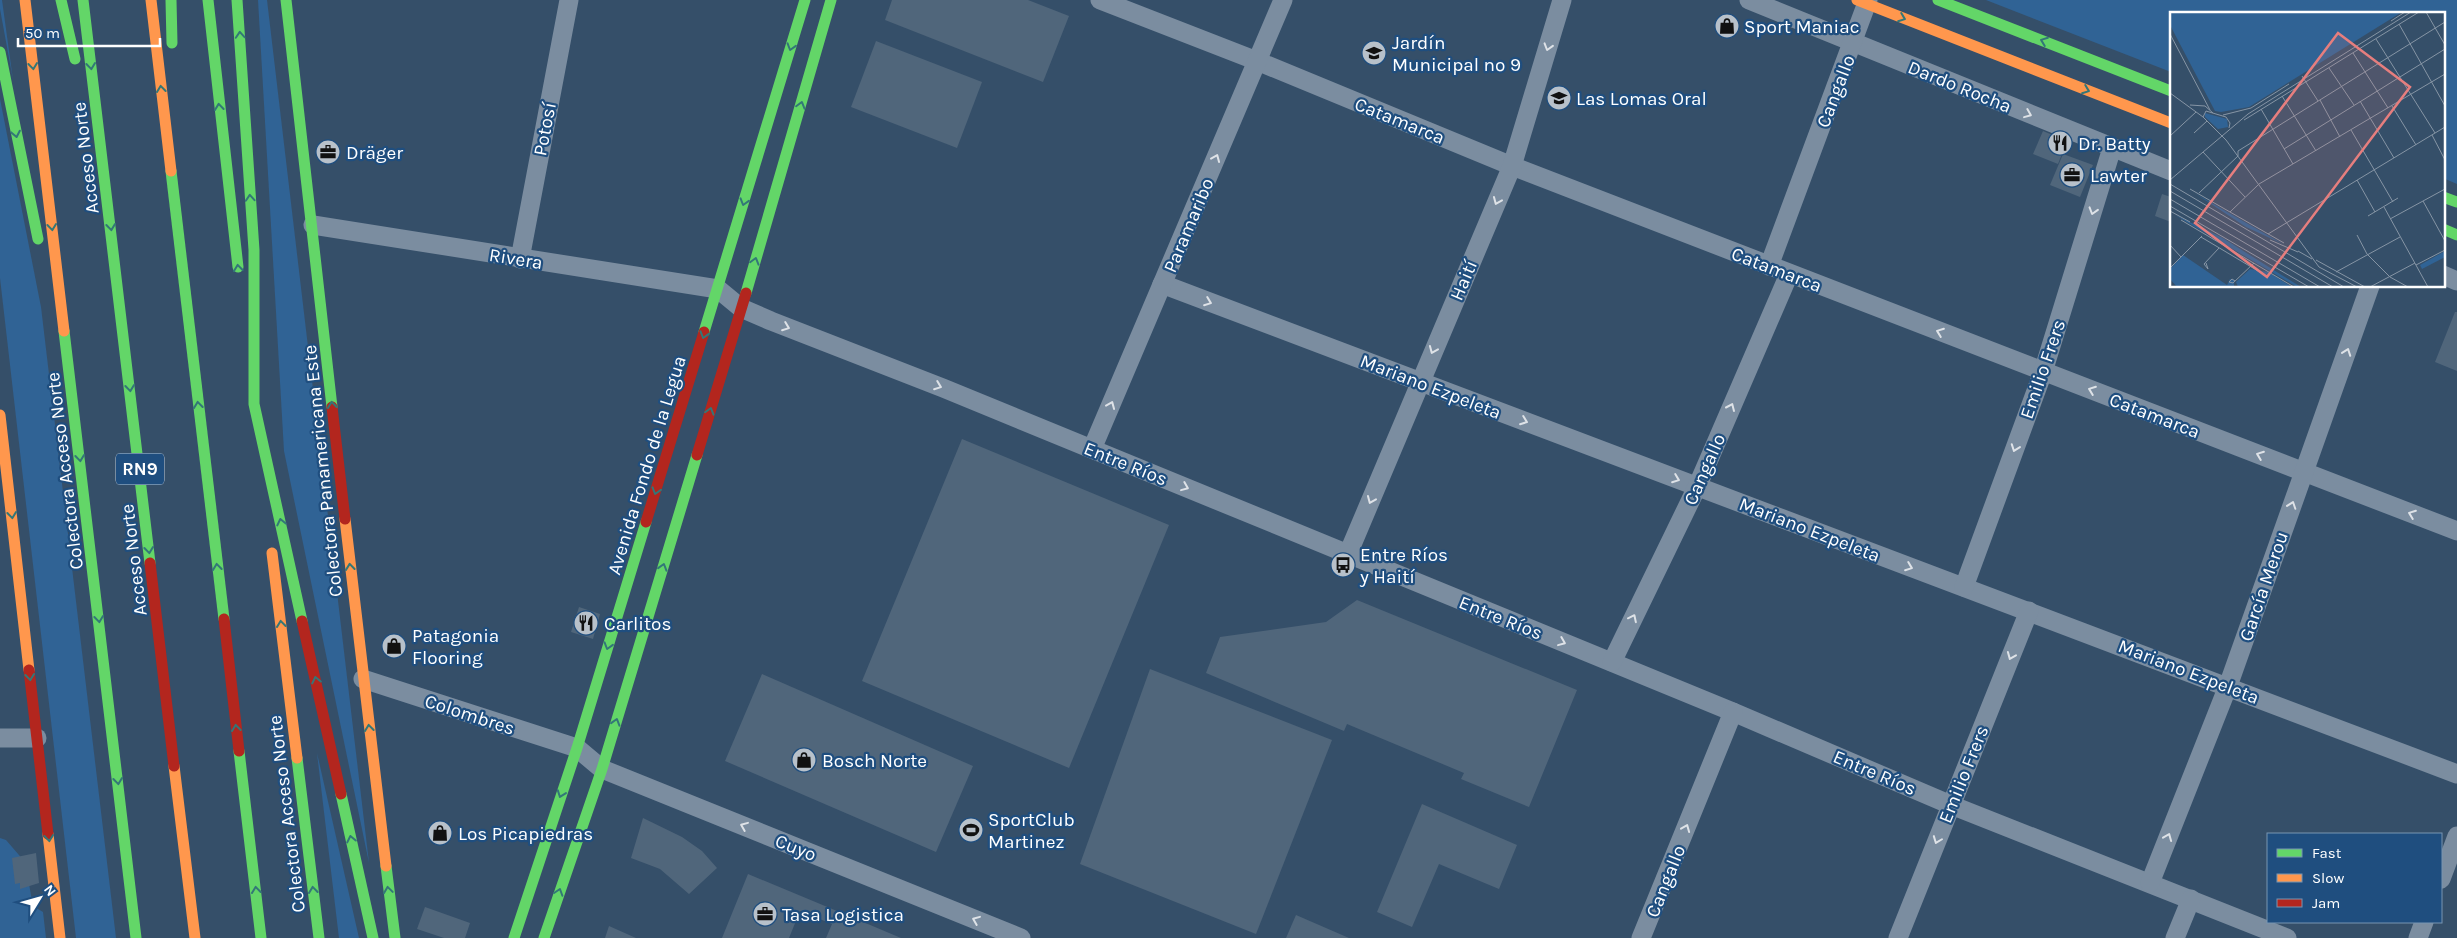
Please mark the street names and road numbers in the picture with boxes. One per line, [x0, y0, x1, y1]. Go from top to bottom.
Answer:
street label: Cangallo [1812, 52, 1860, 131]
street label: Dardo Rocha [1905, 56, 2015, 118]
street label: Catamarca [1351, 93, 1448, 149]
street label: Potosí [529, 100, 561, 158]
street label: Acceso Norte [68, 101, 104, 215]
street label: Paramaribo [1159, 175, 1219, 276]
street label: Catamarca [1728, 243, 1825, 297]
street label: Rivera [487, 244, 544, 274]
street label: Haití [1446, 257, 1482, 304]
street label: Emilio Frers [2016, 317, 2070, 422]
street label: Colectora Panamericana Este [299, 344, 347, 598]
street label: Mariano Ezpeleta [1357, 350, 1504, 424]
street label: Avenida Fondo de la Legua [603, 353, 691, 577]
street label: Colectora Acceso Norte [42, 371, 88, 571]
street label: Catamarca [2106, 389, 2203, 443]
street label: Cangallo [1679, 430, 1730, 509]
street label: Entre Ríos [1081, 437, 1171, 491]
road number: RN9 [116, 454, 164, 484]
street label: Mariano Ezpeleta [1736, 493, 1883, 567]
street label: Acceso Norte [116, 503, 152, 617]
street label: García Merou [2235, 529, 2293, 644]
street label: Entre Ríos [1456, 591, 1546, 645]
street label: Mariano Ezpeleta [2115, 635, 2262, 709]
street label: Colombres [422, 690, 518, 740]
street label: Colectora Acceso Norte [264, 714, 310, 914]
street label: Emilio Frers [1934, 722, 1994, 826]
street label: Entre Ríos [1830, 746, 1919, 800]
street label: Cuyo [772, 830, 819, 866]
street label: Cangallo [1642, 842, 1690, 921]

